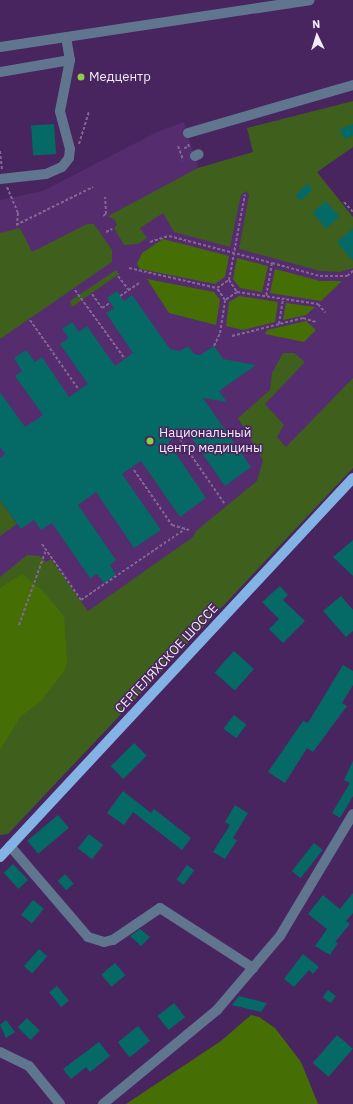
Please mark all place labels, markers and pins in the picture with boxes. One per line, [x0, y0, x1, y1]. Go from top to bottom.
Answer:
place label: Медцентр [89, 69, 151, 85]
marker: Медцентр [76, 72, 86, 82]
place label: Национальный центр медицины [159, 426, 262, 457]
marker: Национальный центр медицины [144, 435, 156, 447]

